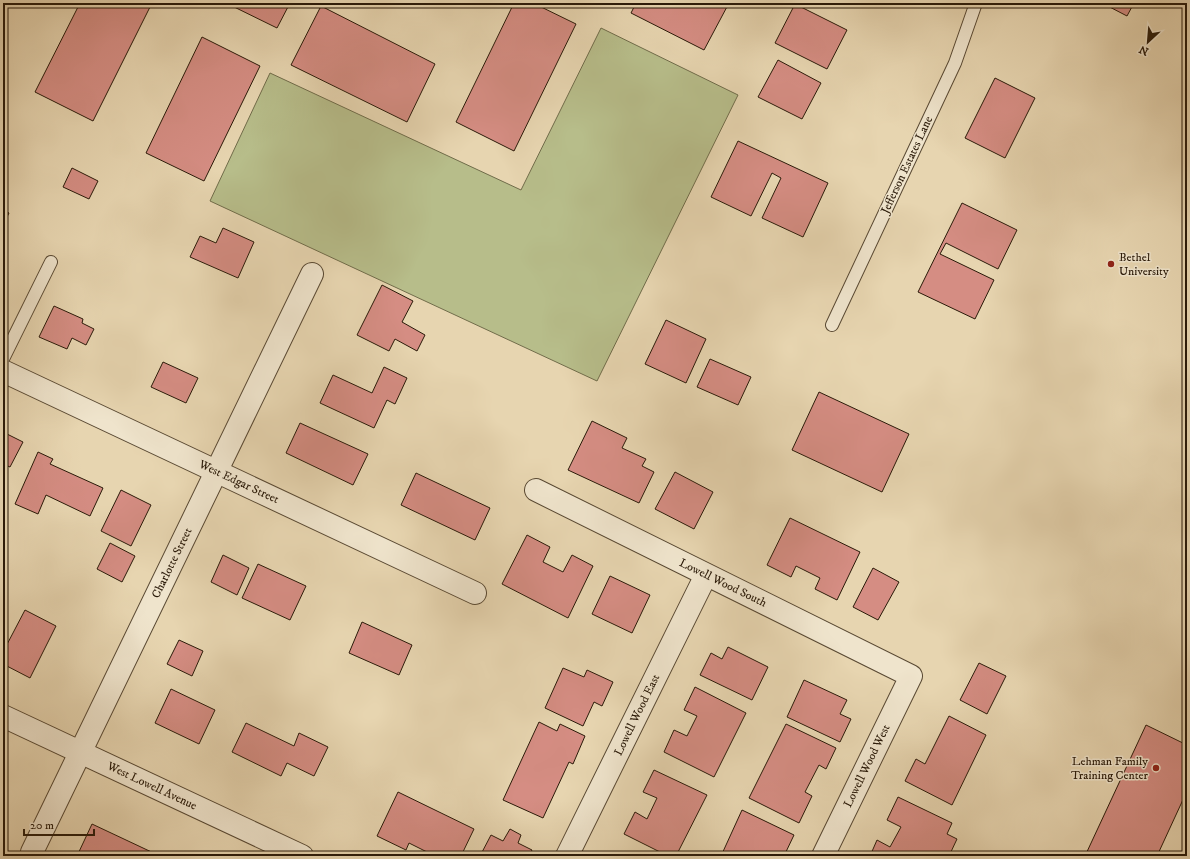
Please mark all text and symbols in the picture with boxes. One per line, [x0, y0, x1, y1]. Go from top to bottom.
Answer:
north arrow [1128, 22, 1168, 62]
text: N [1137, 42, 1151, 58]
street label: Jefferson Estates Lane [877, 114, 936, 217]
place label: Bethel University [1119, 250, 1169, 279]
marker: Bethel University [1106, 259, 1116, 269]
street label: West Edgar Street [196, 456, 282, 507]
street label: Charlotte Street [148, 525, 196, 601]
street label: Lowell Wood South [677, 555, 770, 611]
street label: Lowell Wood East [611, 672, 663, 758]
street label: Lowell Wood West [840, 722, 894, 810]
place label: Lehman Family Training Center [1071, 754, 1149, 783]
street label: West Lowell Avenue [104, 758, 199, 813]
marker: Lehman Family Training Center [1151, 763, 1161, 773]
scale bar [24, 811, 94, 837]
text: 20 m [30, 818, 54, 833]

